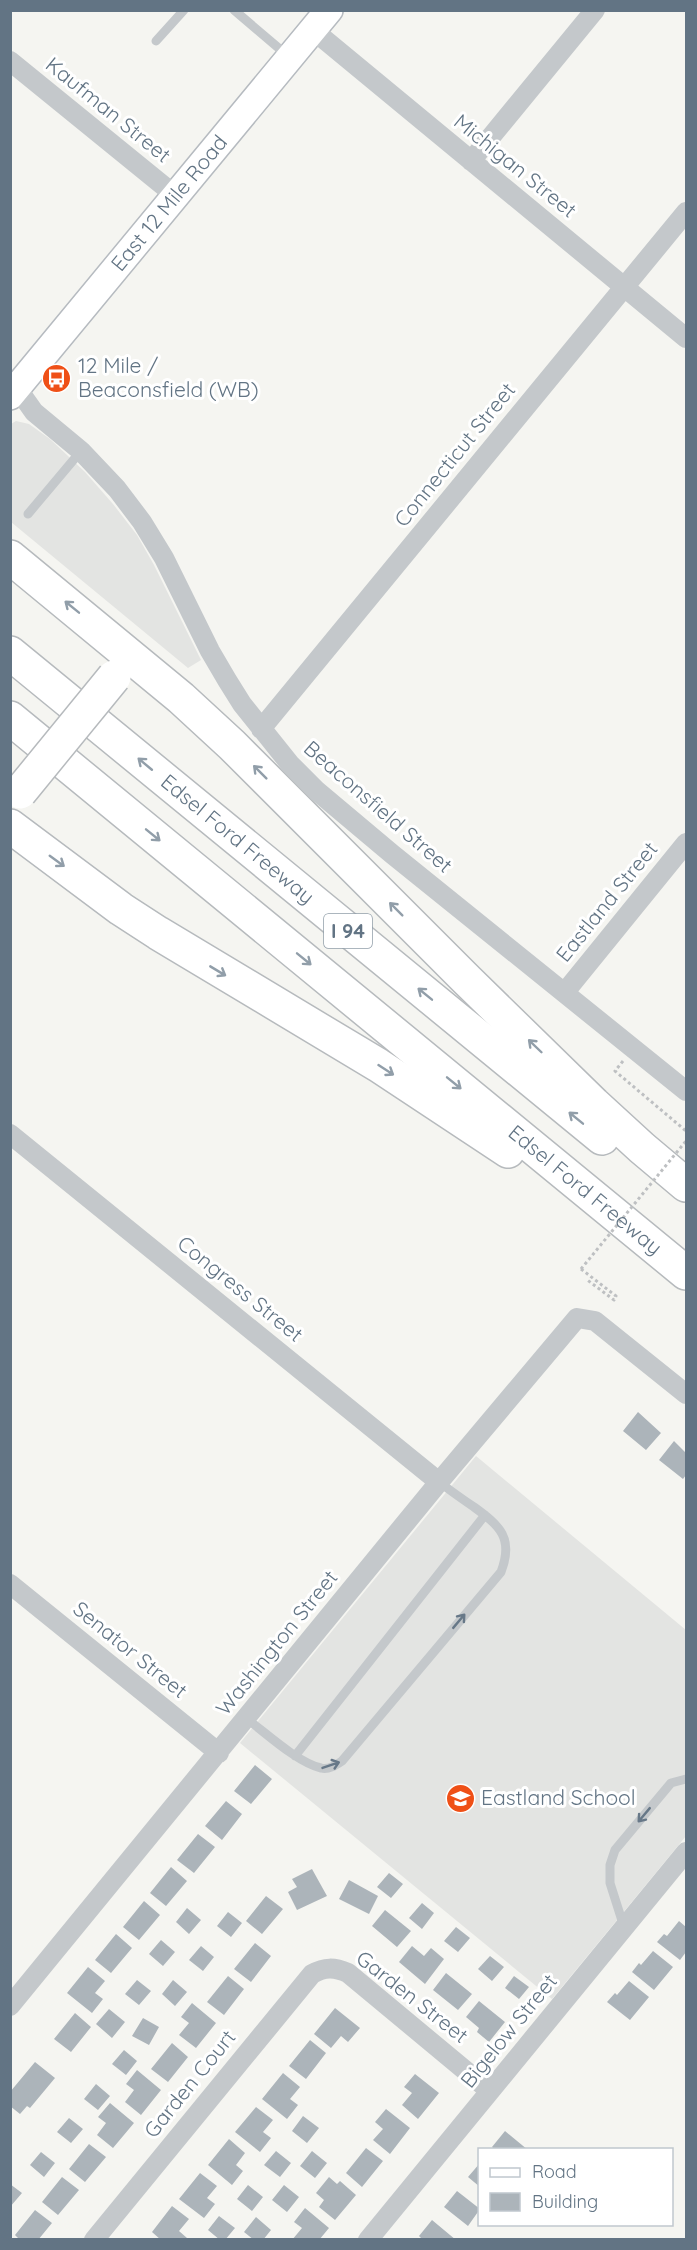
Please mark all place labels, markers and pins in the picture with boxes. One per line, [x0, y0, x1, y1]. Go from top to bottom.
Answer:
place label: 12 Mile / Beaconsfield (WB) [78, 352, 259, 402]
bus stop icon: 12 Mile / Beaconsfield (WB) [41, 362, 73, 394]
school or university icon: Eastland School [444, 1782, 476, 1814]
place label: Eastland School [481, 1784, 636, 1810]

